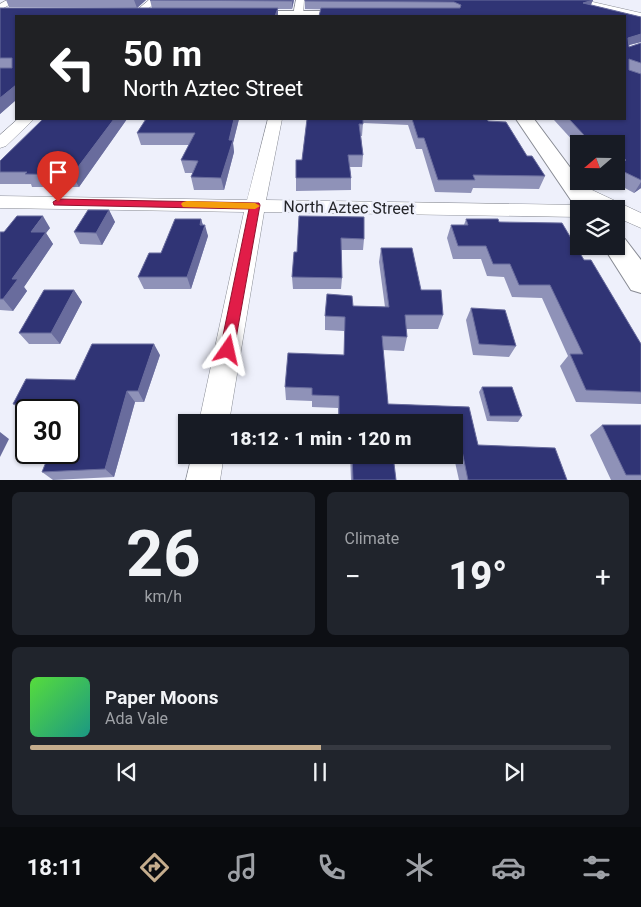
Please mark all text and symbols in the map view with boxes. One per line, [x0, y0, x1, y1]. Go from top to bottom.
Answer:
text: 50 m [123, 34, 202, 75]
icon: left [40, 35, 105, 100]
text: North Aztec Street [123, 76, 303, 101]
north arrow [570, 135, 625, 190]
map controls [570, 135, 625, 255]
pin [37, 151, 79, 202]
icon: arrive [44, 158, 72, 186]
street label: North Aztec Street [283, 197, 415, 218]
button: layers [570, 200, 625, 255]
position arrow [201, 323, 253, 375]
speed limit sign: 30 [15, 399, 80, 464]
text: 18:12 · 1 min · 120 m [229, 427, 412, 450]
text: 26 [126, 516, 201, 592]
text: Climate [345, 529, 399, 548]
text: 19° [448, 554, 507, 598]
text: − [345, 560, 361, 593]
text: + [595, 560, 611, 593]
text: km/h [144, 587, 182, 606]
text: Paper Moons [105, 686, 218, 709]
text: Ada Vale [105, 709, 168, 728]
icon: previous [113, 758, 141, 786]
icon: pause [306, 758, 334, 786]
icon: next [500, 758, 528, 786]
icon: directions [137, 850, 172, 885]
icon: music [225, 850, 260, 885]
icon: phone [314, 850, 349, 885]
icon: climate [402, 850, 437, 885]
icon: car [491, 850, 526, 885]
icon: filters [579, 850, 614, 885]
text: 18:11 [27, 855, 83, 880]

